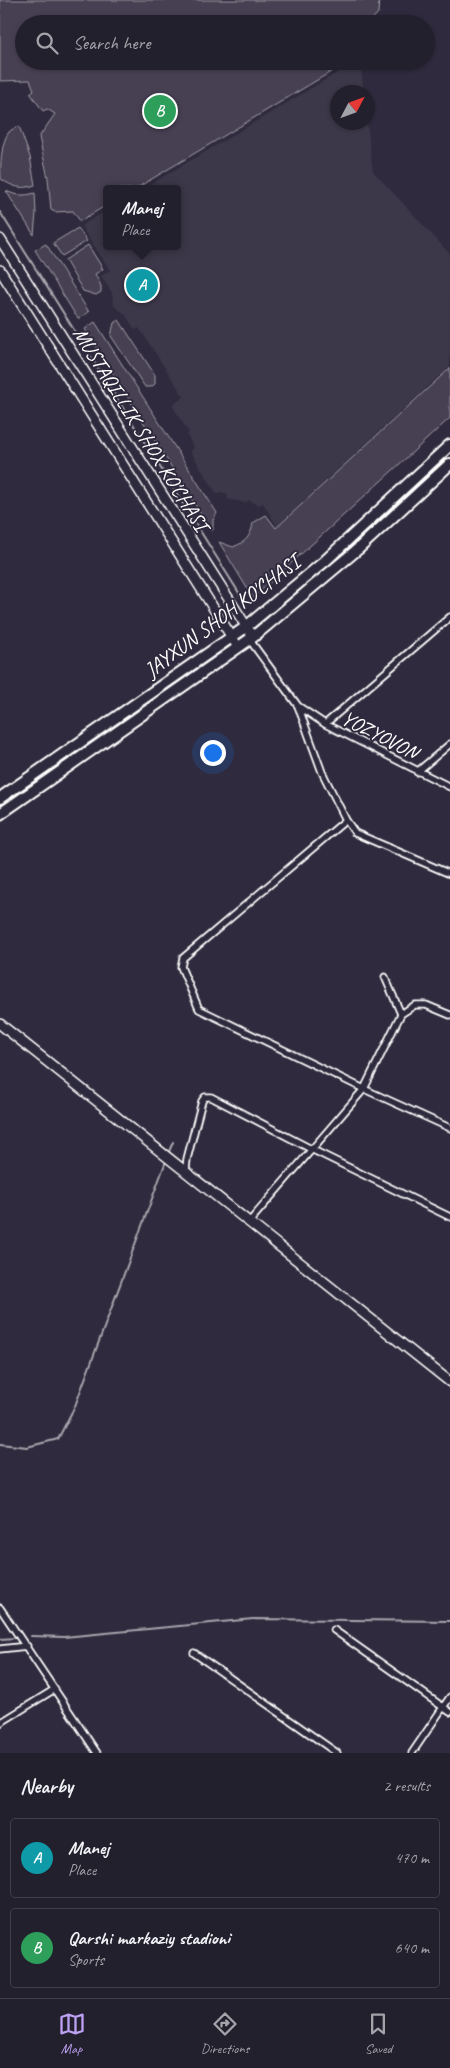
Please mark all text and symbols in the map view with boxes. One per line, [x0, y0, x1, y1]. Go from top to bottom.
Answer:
search box [15, 15, 435, 70]
icon: search [33, 29, 61, 57]
text: Search here [73, 31, 150, 55]
north arrow [330, 85, 375, 130]
pin: B [144, 92, 176, 130]
popup [103, 185, 181, 250]
text: Manej [121, 196, 163, 220]
text: Place [121, 220, 149, 240]
pin: A [126, 266, 158, 304]
street label: MUSTAQILLIK SHOX KO'CHASI [68, 322, 217, 540]
street label: JAYXUN SHOH KO'CHASI [138, 546, 309, 684]
street label: YOZYOVON [337, 705, 425, 767]
your location [200, 740, 226, 766]
text: Nearby [20, 1773, 73, 1799]
text: 2 results [383, 1776, 430, 1796]
text: Manej [68, 1836, 109, 1860]
text: A [33, 1848, 41, 1868]
text: 470 m [395, 1848, 429, 1868]
text: Place [68, 1860, 96, 1880]
text: Qarshi markaziy stadioni [68, 1926, 230, 1950]
text: B [33, 1938, 41, 1958]
text: 640 m [395, 1938, 429, 1958]
text: Sports [68, 1950, 104, 1970]
tab: Map [58, 2010, 86, 2057]
tab: Directions [201, 2010, 249, 2057]
tab: Saved [364, 2010, 392, 2057]

